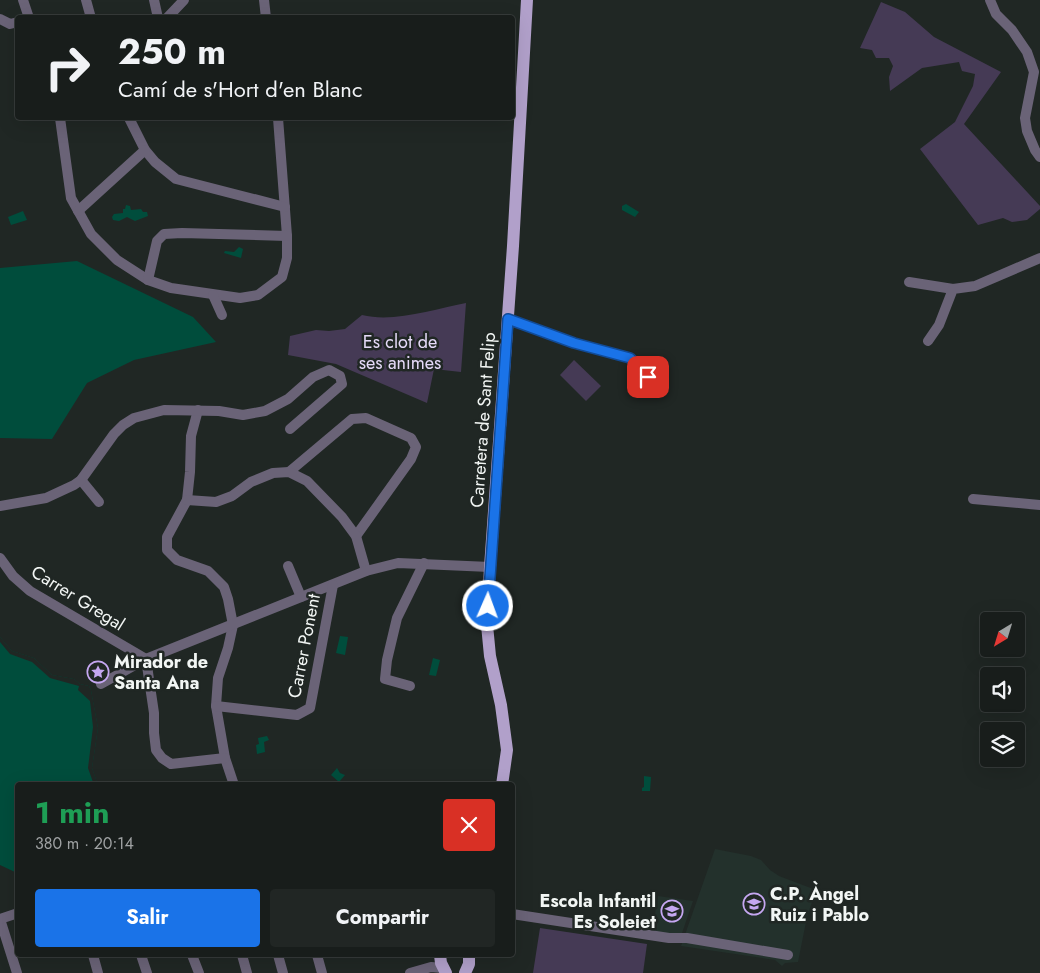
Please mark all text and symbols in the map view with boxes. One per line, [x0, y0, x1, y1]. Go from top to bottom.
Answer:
text: 250 m [118, 27, 226, 77]
icon: right [35, 35, 100, 100]
text: Camí de s'Hort d'en Blanc [118, 73, 362, 105]
park label: Es clot de ses animes [359, 329, 441, 376]
street label: Carretera de Sant Felip [464, 332, 502, 508]
pin [627, 356, 669, 398]
icon: arrive [634, 363, 662, 391]
street label: Carrer Gregal [26, 559, 130, 637]
position arrow [461, 579, 513, 631]
street label: Carrer Ponent [281, 591, 327, 700]
north arrow [980, 612, 1025, 658]
map controls [980, 612, 1025, 767]
place label: Mirador de Santa Ana [114, 649, 208, 696]
place icon: Mirador de Santa Ana [86, 660, 110, 684]
button: sound [980, 667, 1025, 712]
button: layers [980, 722, 1025, 767]
text: 1 min [35, 791, 109, 834]
button: close [443, 799, 495, 851]
text: 380 m · 20:14 [35, 832, 134, 855]
place label: C.P. Àngel Ruiz i Pablo [770, 880, 869, 928]
place label: Escola Infantil Es Soleiet [540, 888, 656, 935]
button: Salir [35, 889, 260, 947]
button: Compartir [270, 889, 495, 947]
school or university icon: C.P. Àngel Ruiz i Pablo [742, 892, 766, 916]
school or university icon: Escola Infantil Es Soleiet [660, 899, 684, 923]

